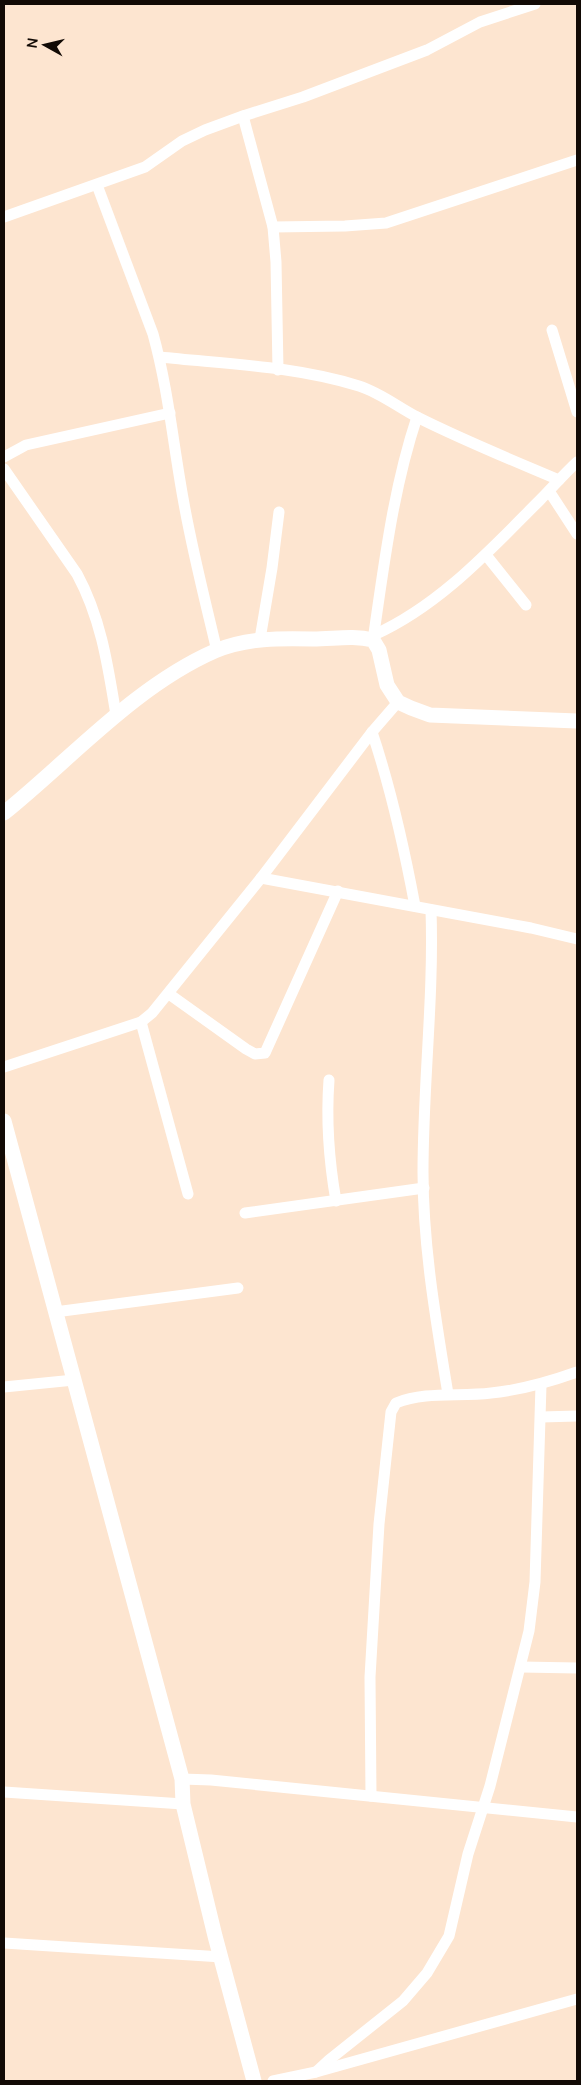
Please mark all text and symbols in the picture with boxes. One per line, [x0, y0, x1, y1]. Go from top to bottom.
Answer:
north arrow [20, 20, 70, 70]
text: N [22, 37, 42, 49]

